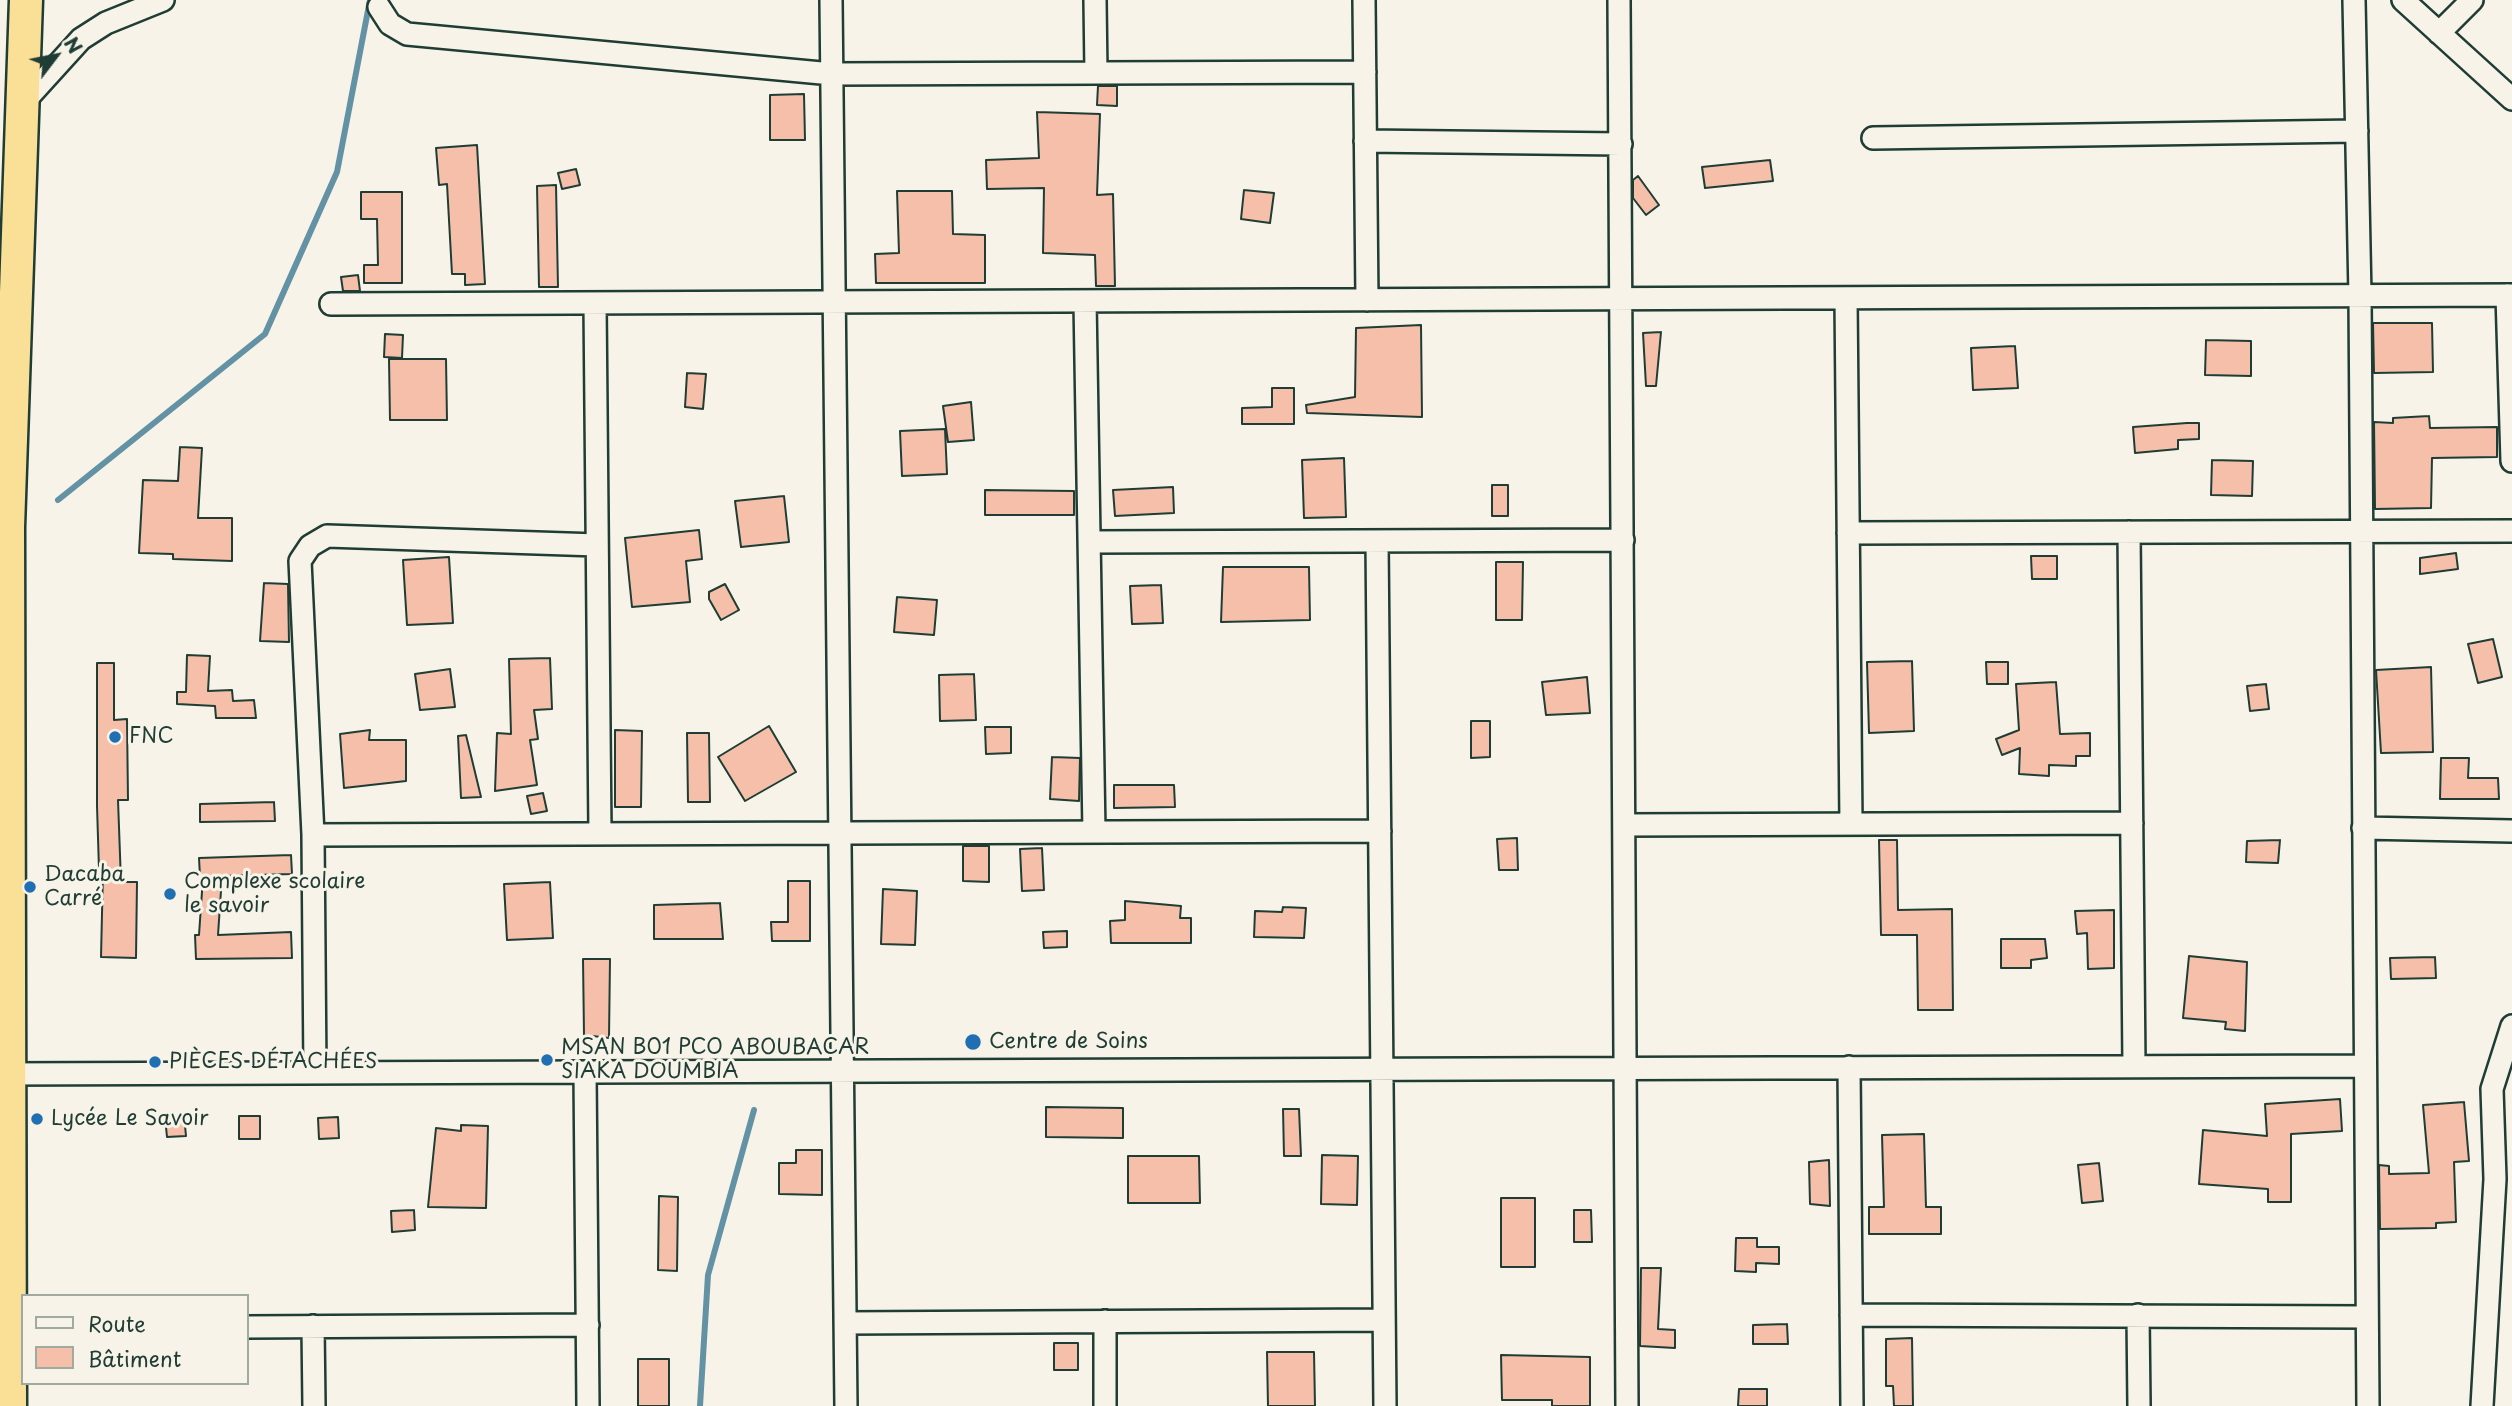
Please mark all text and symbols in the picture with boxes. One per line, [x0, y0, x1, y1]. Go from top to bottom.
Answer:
north arrow [21, 21, 91, 91]
text: N [58, 31, 90, 59]
place label: FNC [129, 724, 174, 750]
marker: FNC [107, 729, 123, 745]
place label: Dacaba Carré [44, 862, 125, 912]
place label: Complexe scolaire le savoir [184, 869, 366, 919]
marker: Dacaba Carré [22, 879, 38, 895]
marker: Complexe scolaire le savoir [162, 886, 178, 902]
place label: Centre de Soins [989, 1029, 1148, 1055]
marker: Centre de Soins [963, 1032, 983, 1052]
place label: MSAN B01 PCO ABOUBACAR SIAKA DOUMBIA [561, 1035, 870, 1085]
place label: PIÈCES DÉTACHÉES [169, 1049, 378, 1075]
marker: MSAN B01 PCO ABOUBACAR SIAKA DOUMBIA [539, 1052, 555, 1068]
marker: PIÈCES DÉTACHÉES [147, 1054, 163, 1070]
place label: Lycée Le Savoir [51, 1106, 208, 1132]
marker: Lycée Le Savoir [29, 1111, 45, 1127]
legend [21, 1294, 248, 1385]
text: Route [88, 1307, 146, 1339]
text: Bâtiment [88, 1342, 181, 1374]

